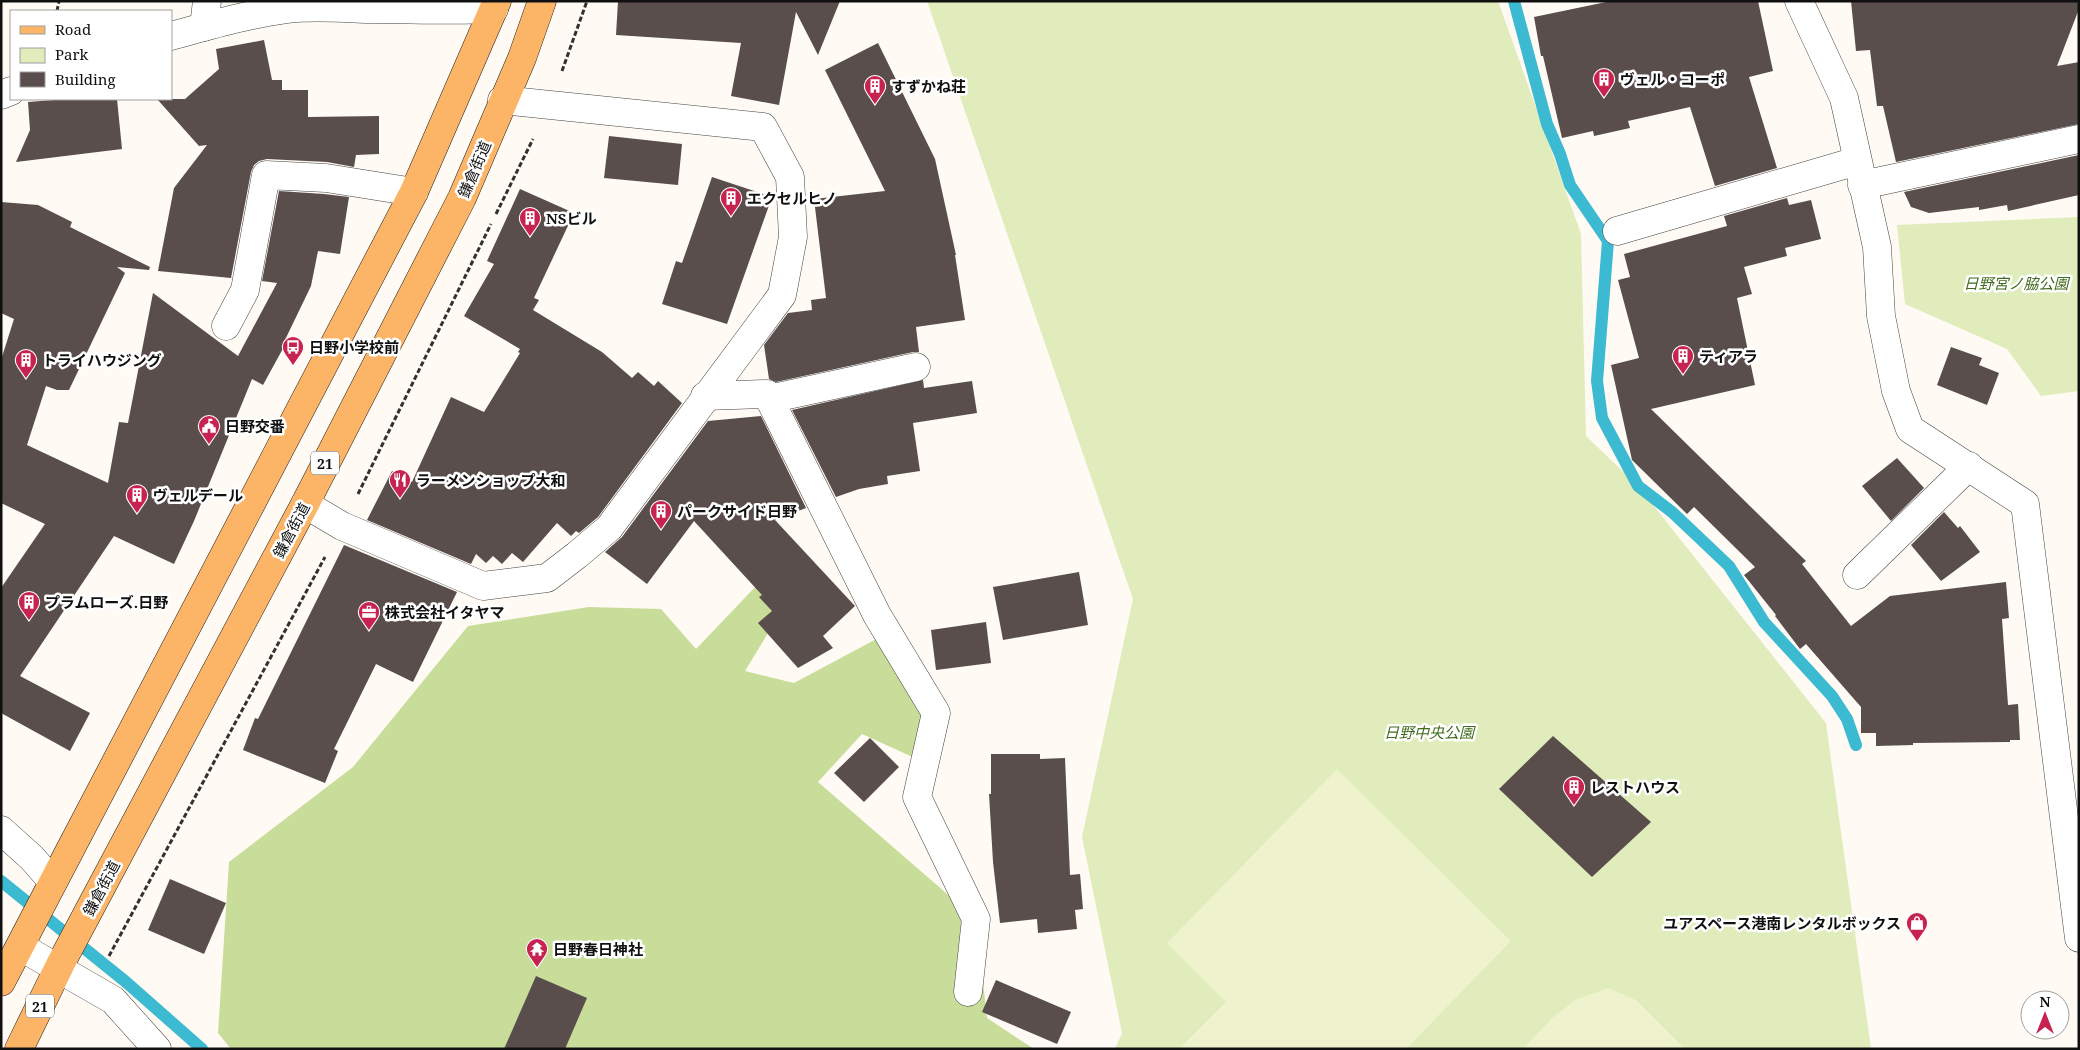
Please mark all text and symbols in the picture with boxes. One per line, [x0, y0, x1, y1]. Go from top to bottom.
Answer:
legend [10, 10, 172, 100]
text: Road [55, 19, 91, 39]
text: Park [55, 44, 89, 64]
building icon: ヴェル・コーポ [1592, 67, 1616, 98]
text: Building [55, 69, 116, 89]
place label: ヴェル・コーポ [1620, 69, 1725, 89]
building icon: すずかね荘 [863, 74, 887, 105]
place label: すずかね荘 [891, 76, 966, 96]
street label: 鎌倉街道 [453, 137, 495, 201]
building icon: エクセルヒノ [719, 186, 743, 217]
place label: エクセルヒノ [747, 188, 837, 208]
building icon: NSビル [518, 206, 542, 237]
place label: NSビル [546, 208, 597, 228]
park label: 日野宮ノ脇公園 [1963, 273, 2070, 293]
bus stop icon: 日野小学校前 [281, 335, 305, 366]
place label: 日野小学校前 [309, 337, 399, 357]
building icon: ティアラ [1671, 344, 1695, 375]
place label: ティアラ [1699, 346, 1758, 366]
building icon: トライハウジング [14, 348, 38, 379]
place label: トライハウジング [42, 350, 162, 370]
public building icon: 日野交番 [197, 414, 221, 445]
place label: 日野交番 [225, 416, 285, 436]
road number: 21 [311, 452, 339, 474]
restaurant icon: ラーメンショップ大和 [388, 468, 412, 499]
place label: ラーメンショップ大和 [416, 470, 565, 490]
building icon: ヴェルデール [125, 483, 149, 514]
place label: ヴェルデール [153, 485, 243, 505]
street label: 鎌倉街道 [268, 499, 314, 561]
building icon: パークサイド日野 [649, 499, 673, 530]
place label: パークサイド日野 [677, 501, 797, 521]
building icon: プラムローズ.日野 [17, 590, 41, 621]
place label: プラムローズ.日野 [45, 592, 168, 612]
office icon: 株式会社イタヤマ [357, 600, 381, 631]
place label: 株式会社イタヤマ [385, 602, 504, 622]
park label: 日野中央公園 [1384, 722, 1476, 742]
building icon: レストハウス [1562, 775, 1586, 806]
place label: レストハウス [1590, 777, 1680, 797]
street label: 鎌倉街道 [78, 857, 124, 919]
shop icon: ユアスペース港南レンタルボックス [1905, 911, 1929, 942]
place label: ユアスペース港南レンタルボックス [1663, 913, 1901, 933]
temple icon: 日野春日神社 [525, 937, 549, 968]
place label: 日野春日神社 [553, 939, 643, 959]
north arrow [2020, 990, 2070, 1040]
text: N [2039, 992, 2051, 1011]
road number: 21 [26, 994, 54, 1018]

